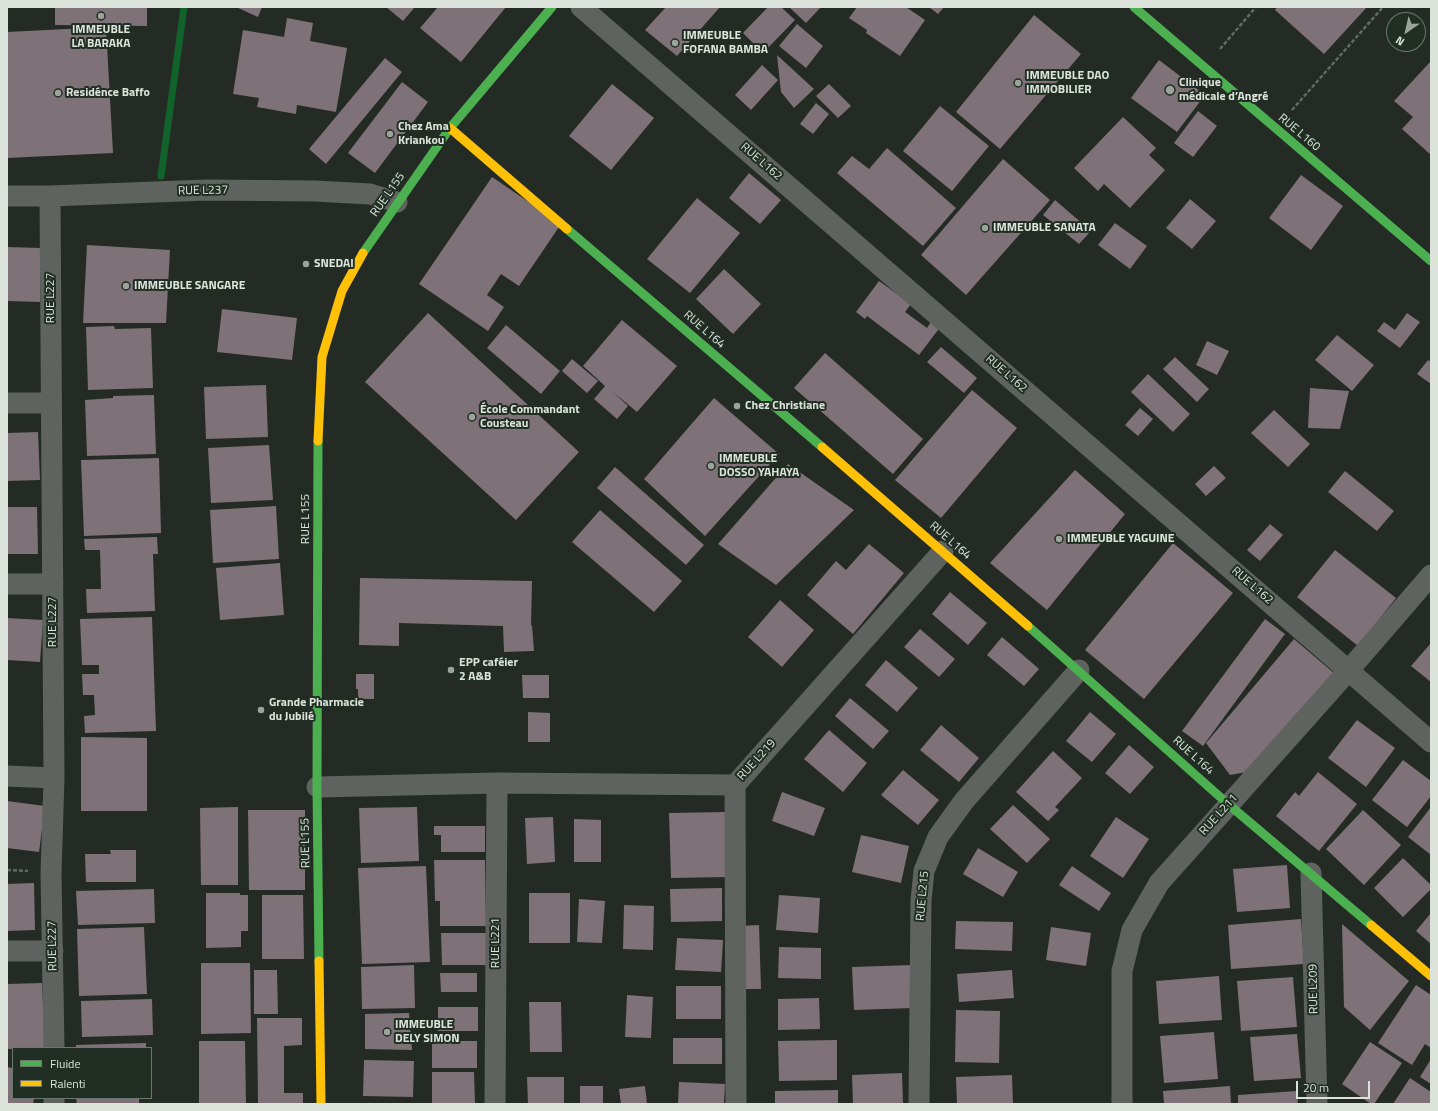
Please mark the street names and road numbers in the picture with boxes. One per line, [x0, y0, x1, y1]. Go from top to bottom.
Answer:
street label: RUE L160 [1275, 111, 1323, 155]
street label: RUE L162 [737, 140, 785, 184]
street label: RUE L155 [368, 170, 408, 220]
street label: RUE L237 [178, 183, 228, 199]
street label: RUE L227 [44, 273, 58, 323]
street label: RUE L164 [680, 308, 728, 352]
street label: RUE L162 [982, 352, 1030, 396]
street label: RUE L155 [299, 494, 313, 544]
street label: RUE L164 [926, 519, 974, 563]
street label: RUE L162 [1228, 564, 1276, 608]
street label: RUE L227 [46, 597, 60, 647]
street label: RUE L164 [1169, 734, 1217, 778]
street label: RUE L219 [735, 736, 779, 784]
street label: RUE L211 [1197, 791, 1241, 839]
street label: RUE L155 [298, 818, 314, 868]
street label: RUE L215 [914, 870, 932, 922]
street label: RUE L221 [489, 918, 503, 968]
street label: RUE L227 [45, 921, 61, 971]
street label: RUE L209 [1306, 964, 1322, 1014]

